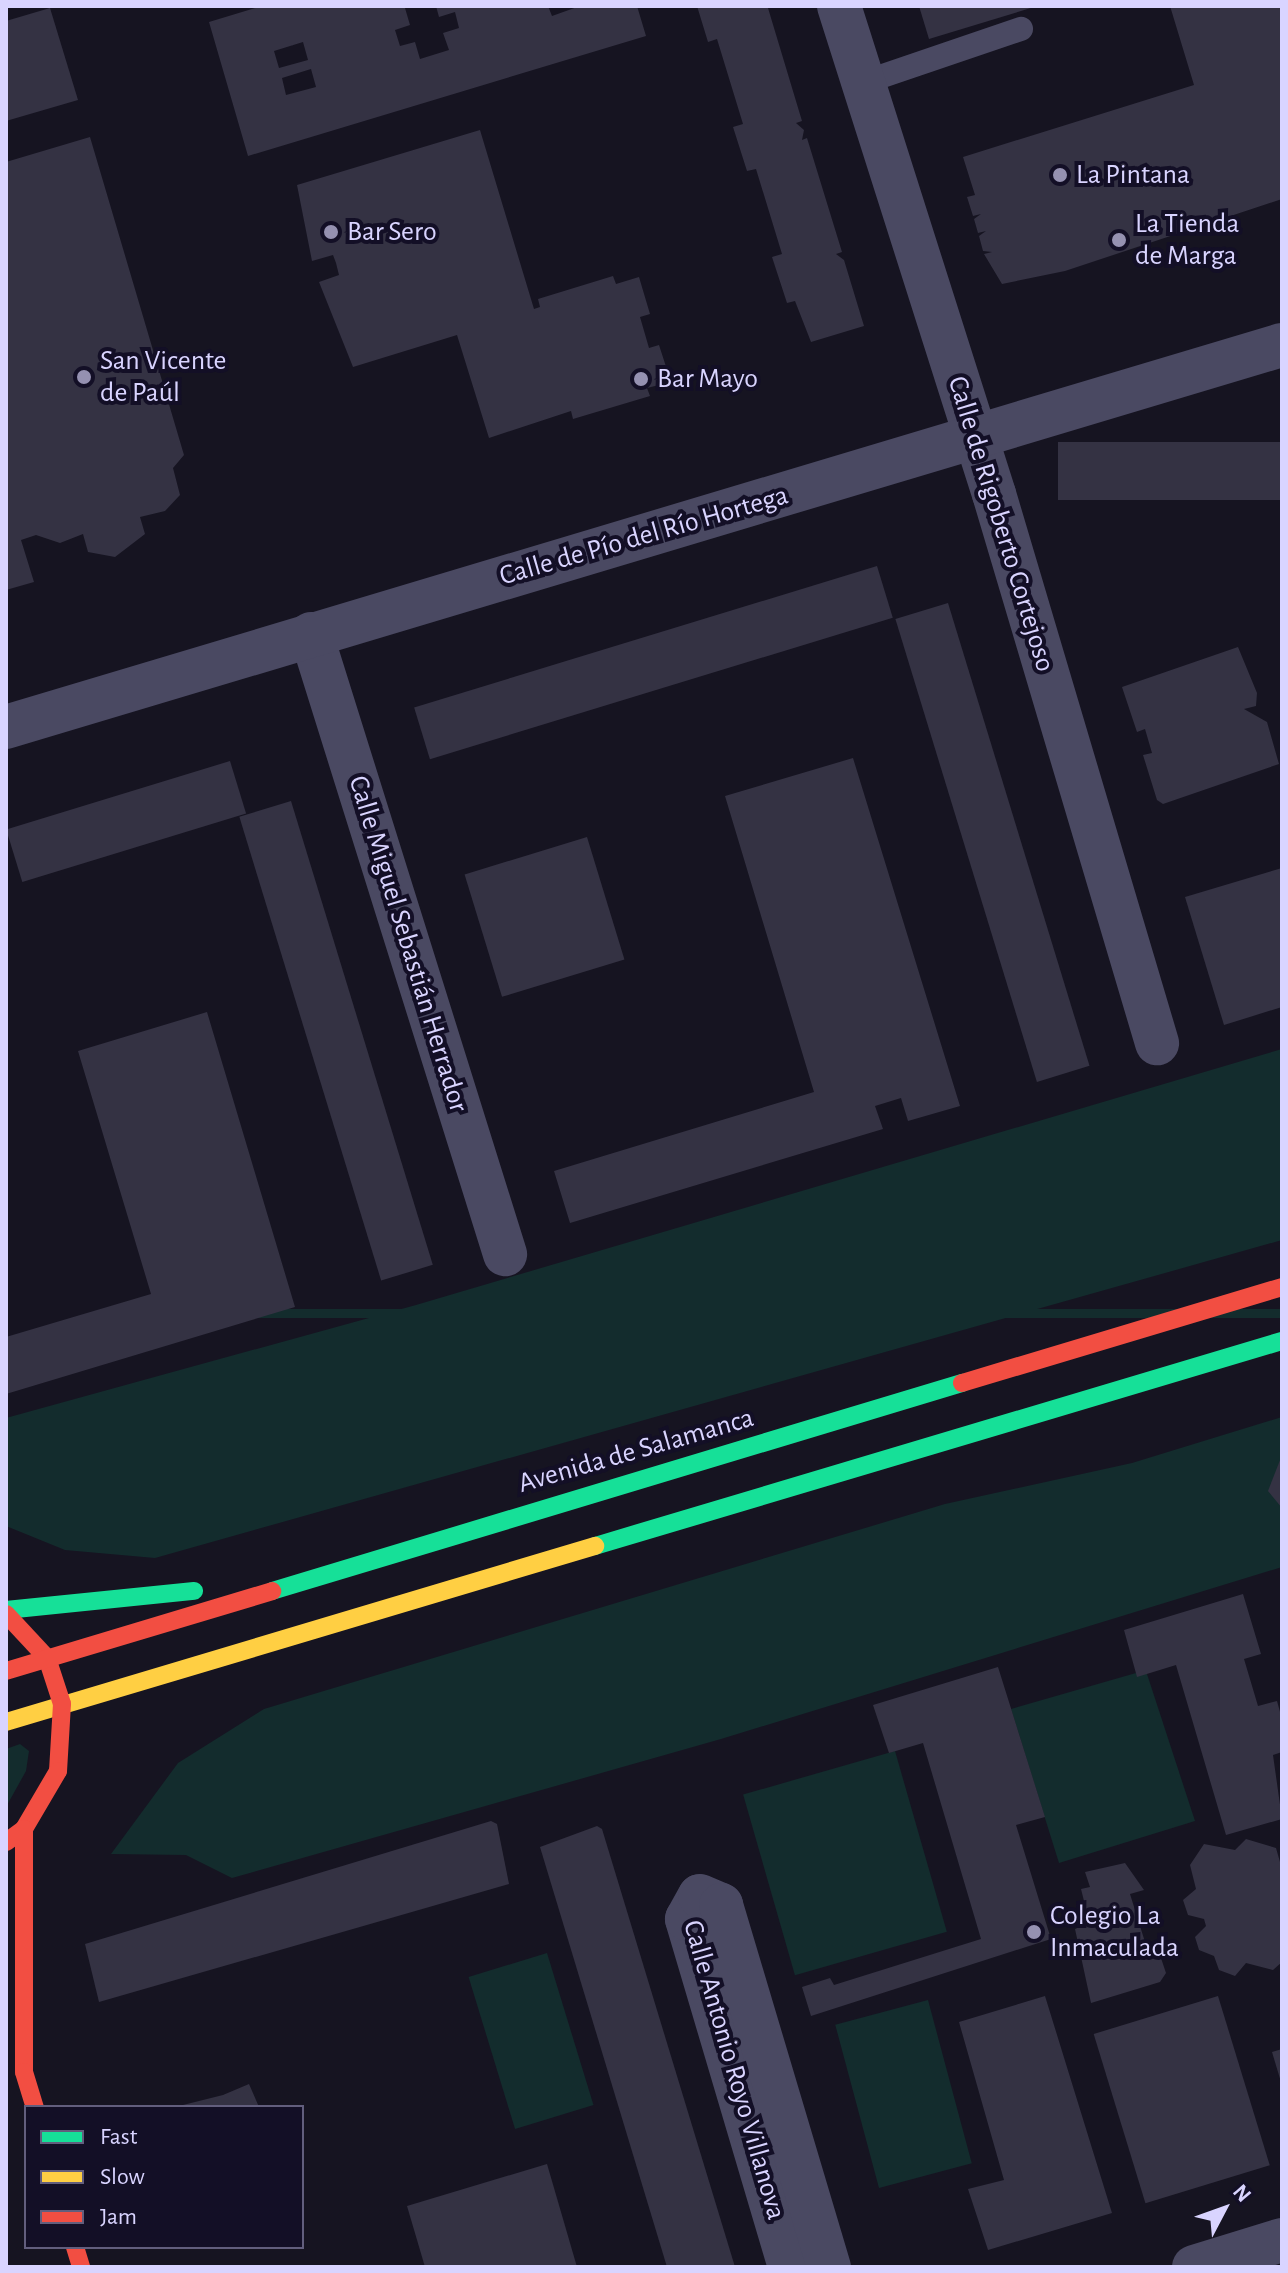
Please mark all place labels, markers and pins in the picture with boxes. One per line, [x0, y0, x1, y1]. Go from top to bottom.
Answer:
place label: La Pintana [1076, 158, 1190, 192]
marker: La Pintana [1051, 166, 1069, 184]
place label: La Tienda de Marga [1135, 207, 1239, 273]
place label: Bar Sero [347, 215, 437, 249]
marker: Bar Sero [322, 223, 340, 241]
marker: La Tienda de Marga [1110, 231, 1128, 249]
place label: San Vicente de Paúl [100, 344, 227, 410]
place label: Bar Mayo [657, 362, 758, 396]
marker: San Vicente de Paúl [75, 368, 93, 386]
marker: Bar Mayo [632, 370, 650, 388]
place label: Colegio La Inmaculada [1050, 1899, 1179, 1965]
marker: Colegio La Inmaculada [1025, 1923, 1043, 1941]

